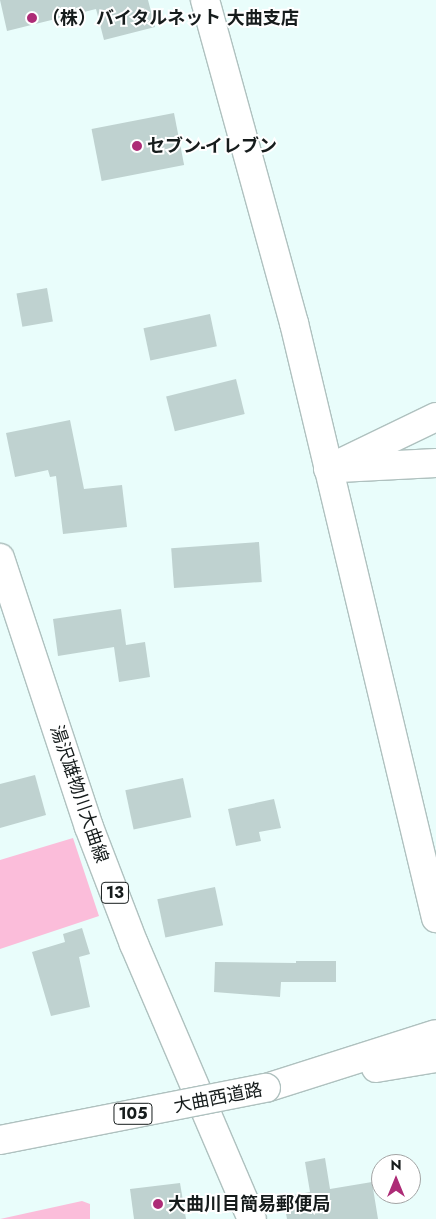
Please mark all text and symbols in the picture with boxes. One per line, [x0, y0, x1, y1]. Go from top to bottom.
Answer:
place label: （株）バイタルネット 大曲支店 [42, 7, 299, 29]
marker: （株）バイタルネット 大曲支店 [26, 12, 38, 24]
place label: セブン-イレブン [147, 135, 277, 157]
marker: セブン-イレブン [131, 140, 143, 152]
street label: 湯沢雄物川大曲線 [45, 722, 113, 866]
road number: 13 [100, 880, 130, 906]
street label: 大曲西道路 [172, 1079, 264, 1117]
road number: 105 [113, 1100, 153, 1128]
north arrow [371, 1154, 421, 1204]
text: N [390, 1155, 402, 1175]
place label: 大曲川目簡易郵便局 [168, 1193, 330, 1215]
marker: 大曲川目簡易郵便局 [152, 1198, 164, 1210]

